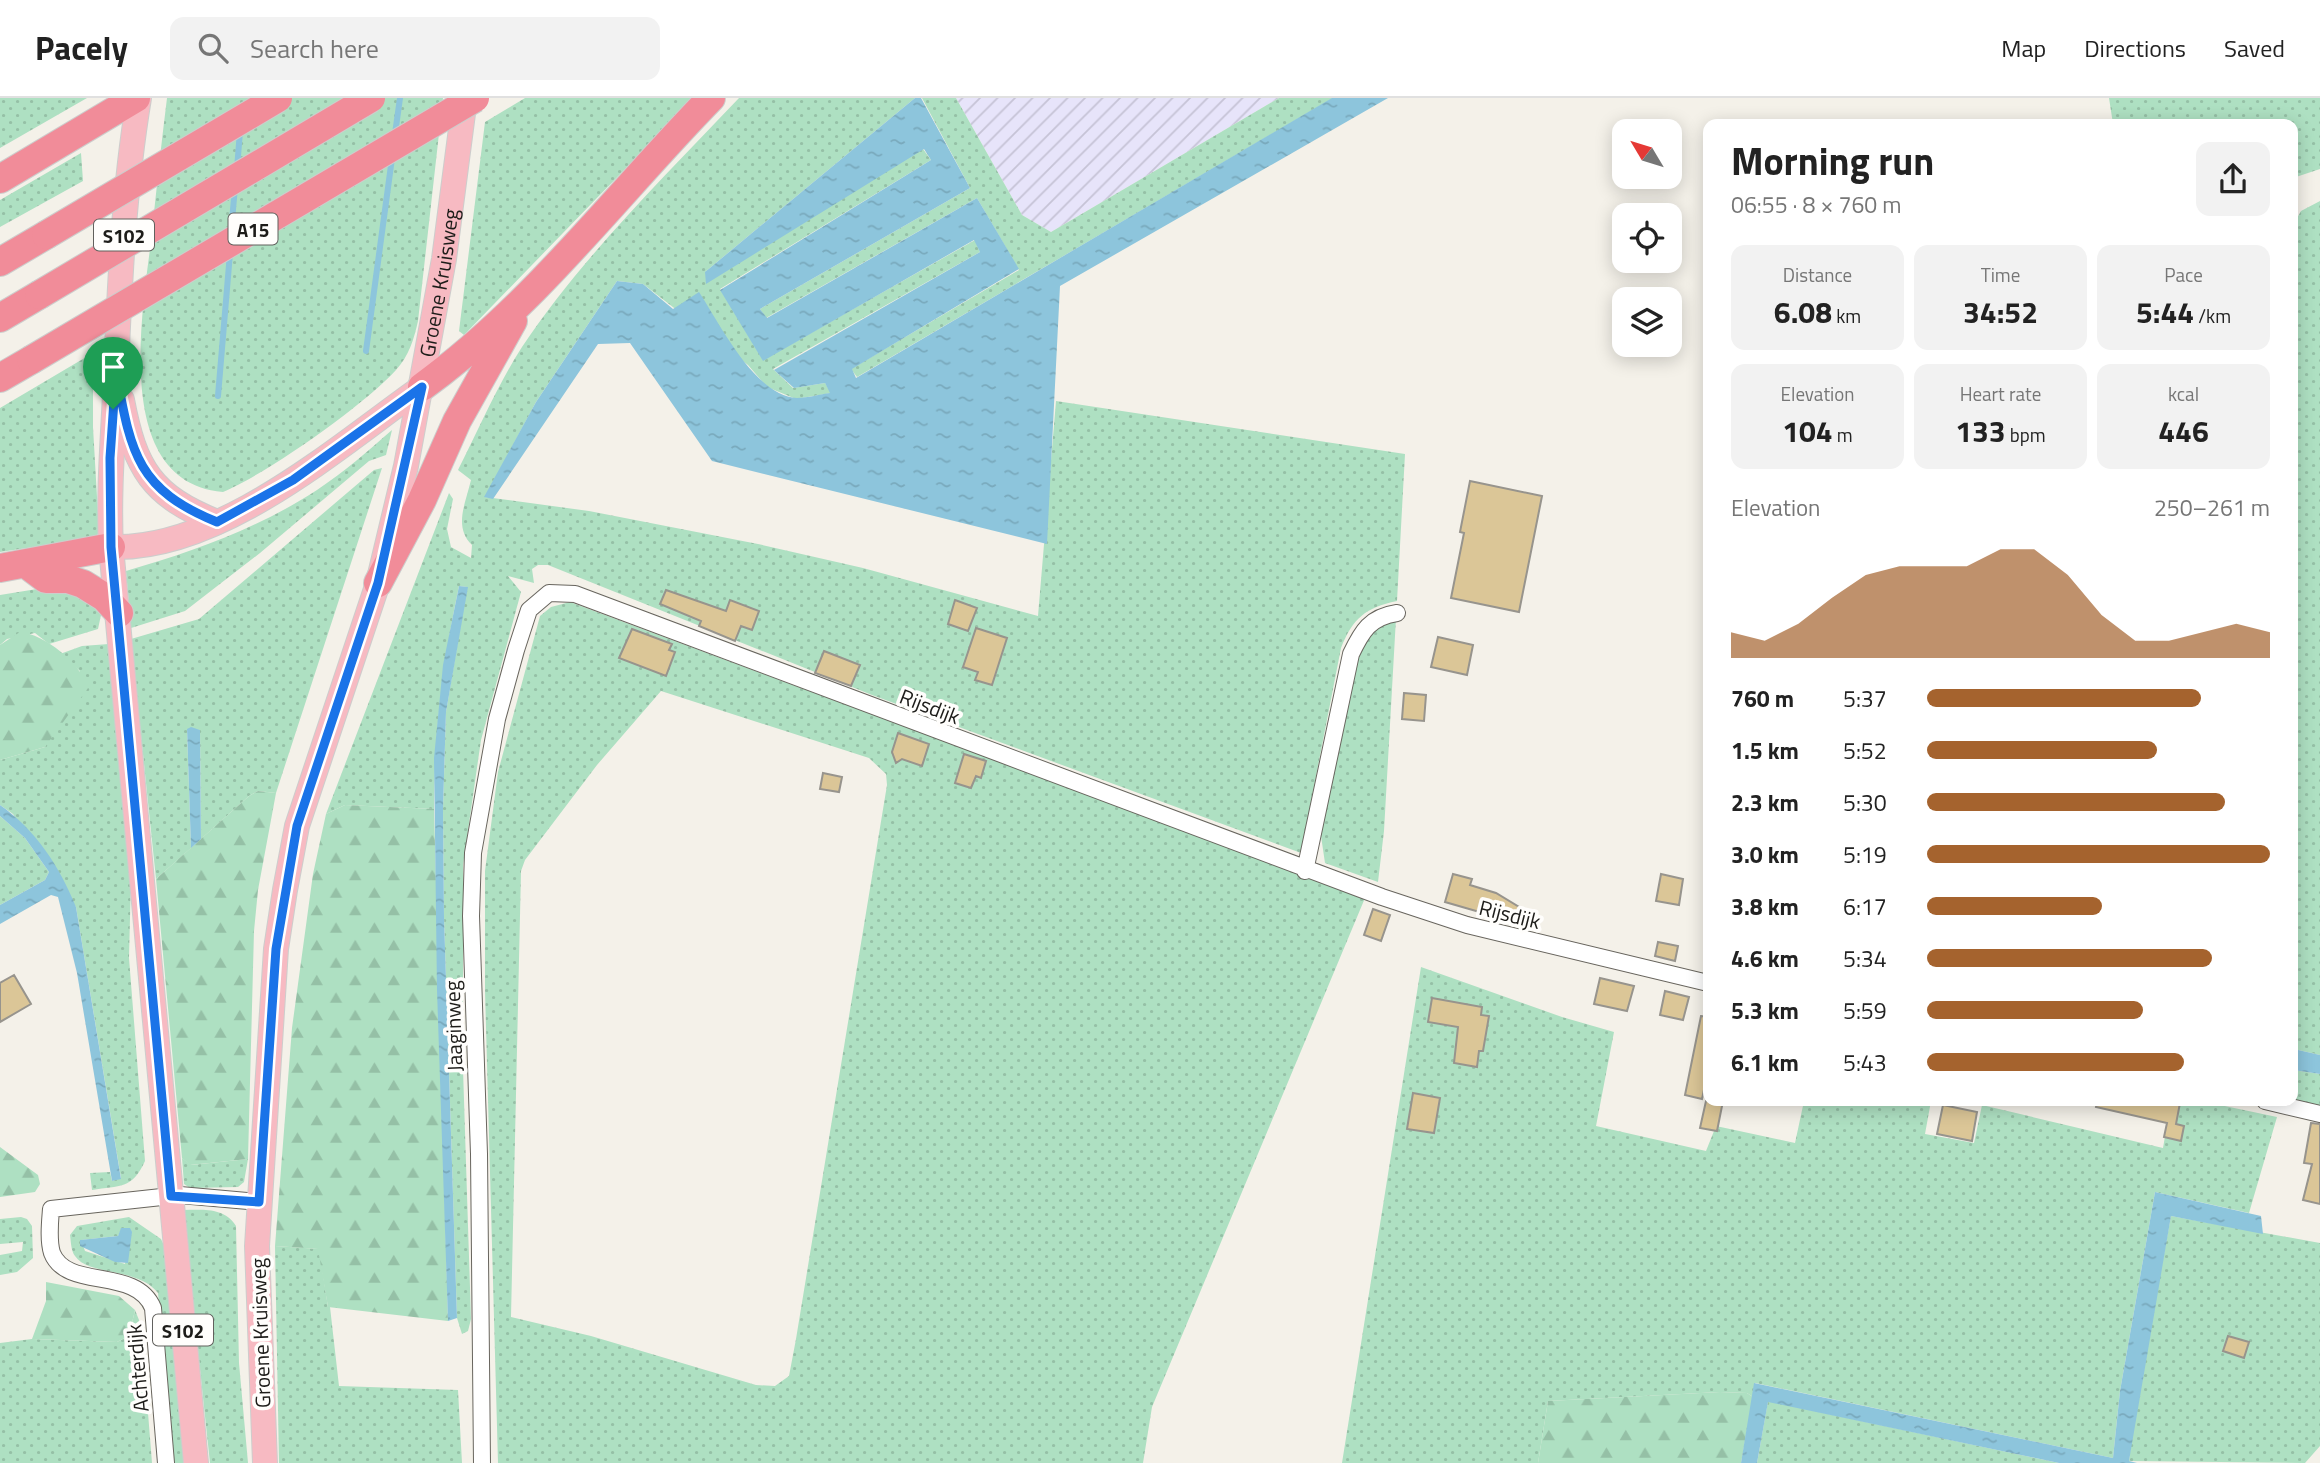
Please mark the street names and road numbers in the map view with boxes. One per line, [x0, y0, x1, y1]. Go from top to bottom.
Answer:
street label: Groene Kruisweg [410, 207, 466, 360]
road number: A15 [229, 214, 278, 244]
road number: S102 [94, 220, 154, 251]
street label: Rijsdijk [895, 680, 965, 732]
street label: Rijsdijk [1476, 891, 1544, 937]
street label: Jaaginweg [435, 980, 471, 1072]
street label: Groene Kruisweg [241, 1257, 279, 1409]
road number: S102 [153, 1314, 213, 1346]
street label: Achterdijk [117, 1323, 157, 1413]

